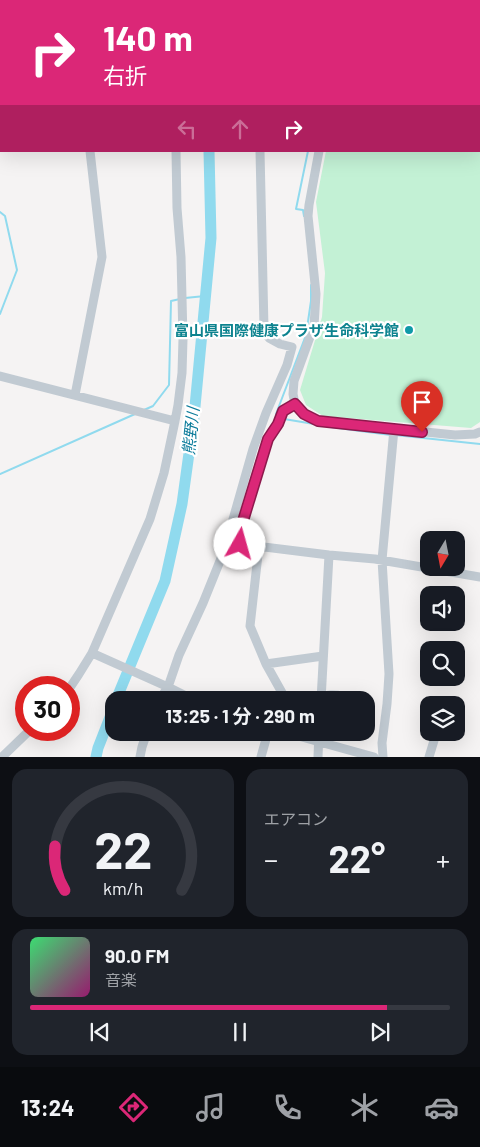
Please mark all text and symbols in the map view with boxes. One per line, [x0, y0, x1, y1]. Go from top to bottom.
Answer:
text: 140 m [103, 16, 193, 58]
icon: right [20, 20, 85, 85]
text: 右折 [103, 62, 147, 88]
icon: left [173, 115, 201, 143]
icon: ahead [226, 115, 254, 143]
icon: right [279, 115, 307, 143]
place label: 富山県国際健康プラザ生命科学館 [174, 321, 399, 339]
marker: 富山県国際健康プラザ生命科学館 [403, 324, 415, 336]
pin [401, 381, 443, 432]
icon: arrive [408, 388, 436, 416]
water label: 熊野川 [178, 404, 202, 456]
position arrow [213, 517, 265, 569]
north arrow [420, 531, 465, 576]
map controls [420, 531, 465, 741]
button: sound [420, 586, 465, 631]
button: search [420, 641, 465, 686]
speed limit sign: 30 [15, 676, 80, 741]
button: layers [420, 696, 465, 741]
text: 13:25 · 1 分 · 290 m [165, 704, 315, 727]
text: エアコン [264, 809, 328, 828]
text: 22 [94, 817, 152, 879]
text: 22° [329, 835, 385, 881]
text: − [264, 842, 278, 876]
text: + [436, 842, 450, 876]
text: km/h [103, 877, 143, 899]
text: 90.0 FM [105, 944, 169, 967]
text: 音楽 [105, 970, 137, 989]
icon: previous [86, 1018, 114, 1046]
icon: pause [226, 1018, 254, 1046]
icon: next [366, 1018, 394, 1046]
icon: directions [116, 1090, 151, 1125]
icon: music [193, 1090, 228, 1125]
icon: phone [270, 1090, 305, 1125]
icon: climate [347, 1090, 382, 1125]
icon: car [424, 1090, 459, 1125]
text: 13:24 [21, 1094, 74, 1120]

